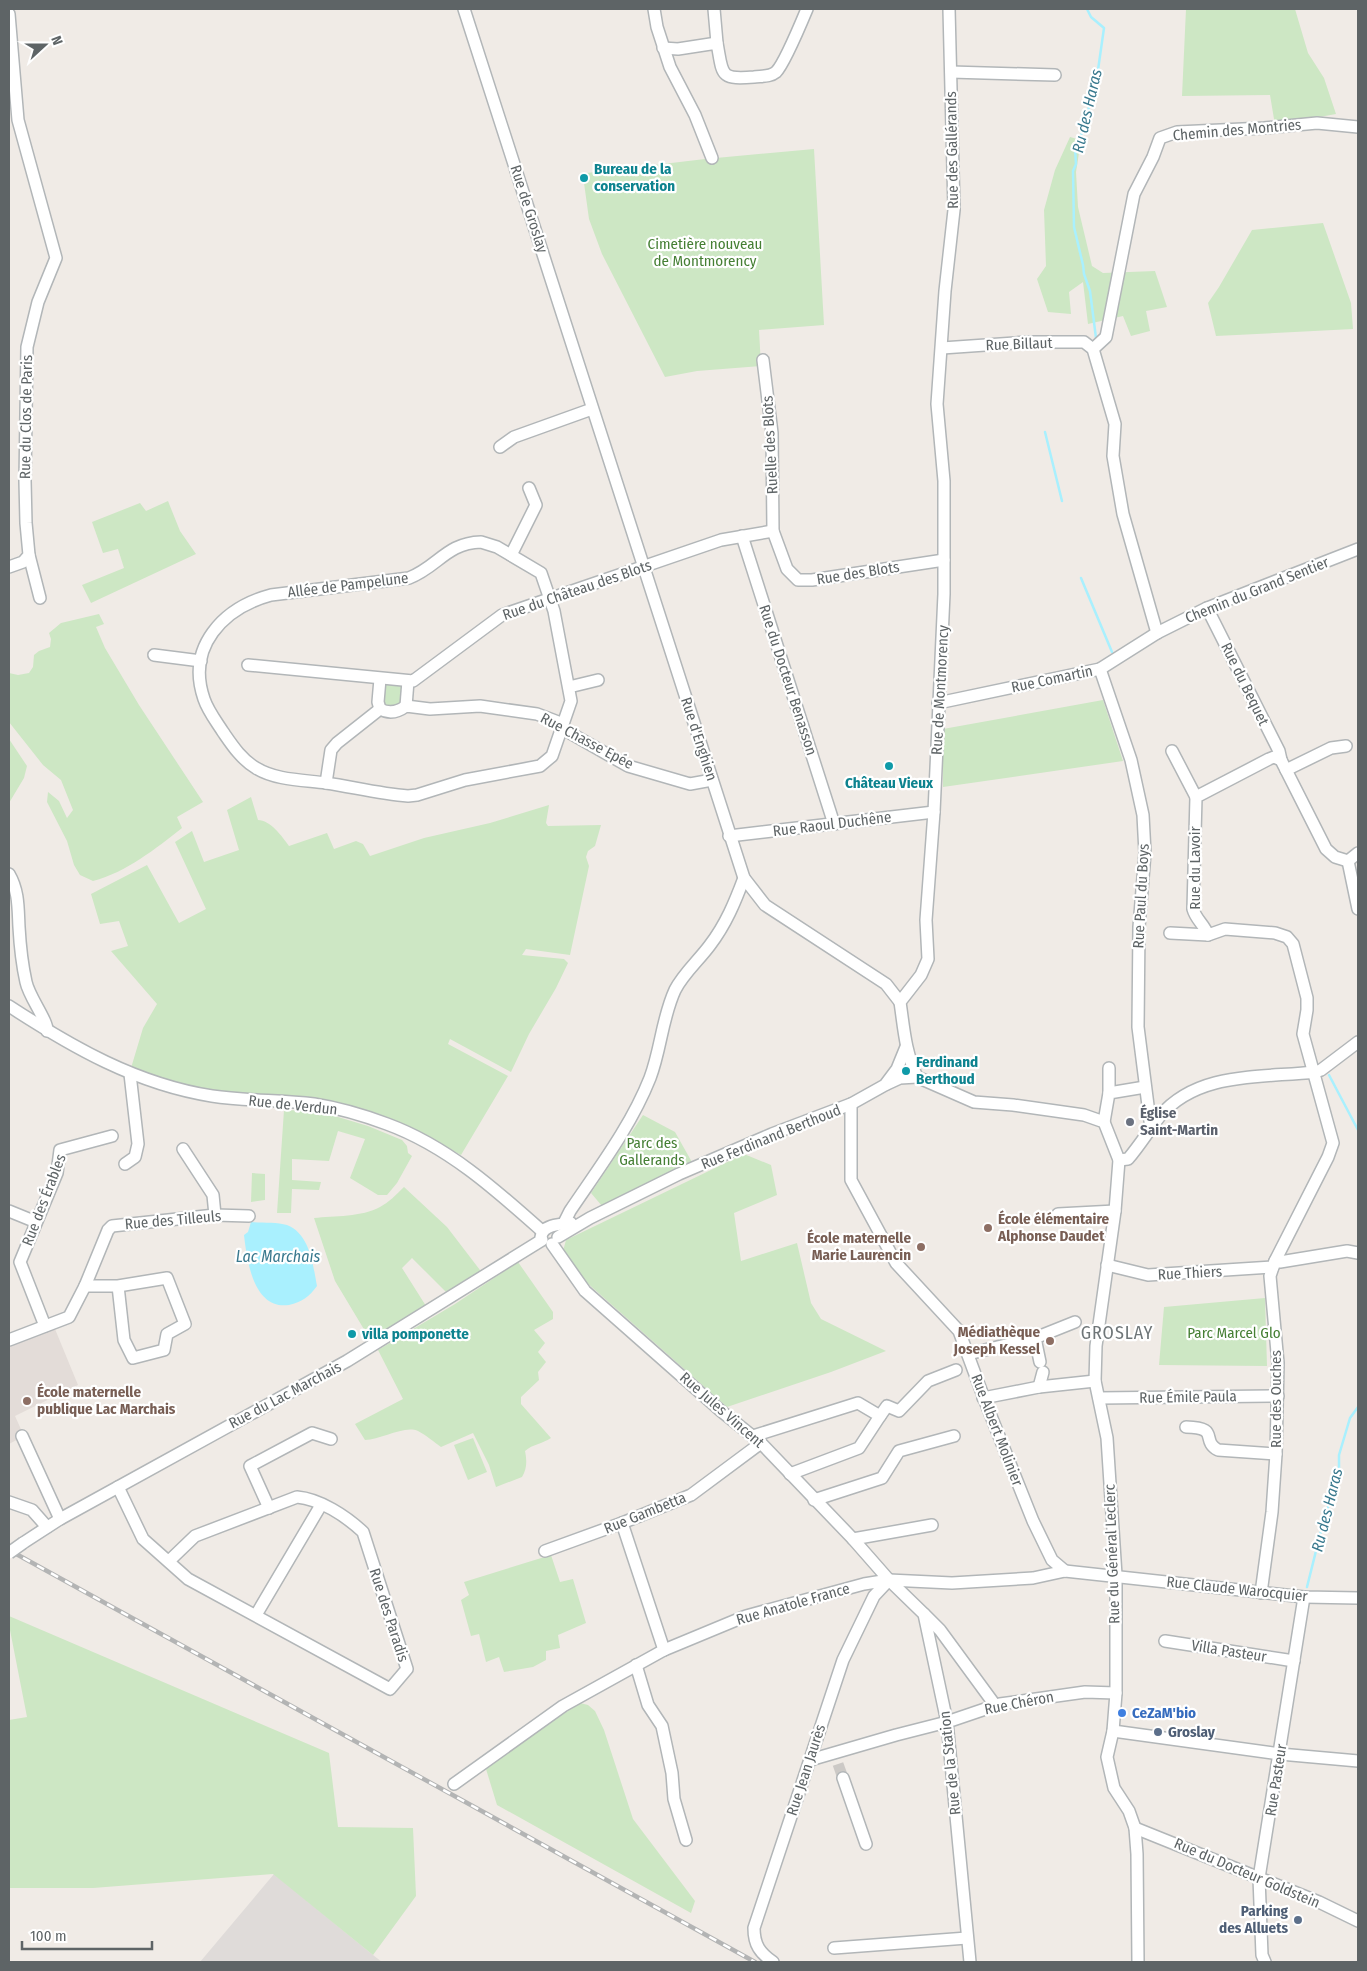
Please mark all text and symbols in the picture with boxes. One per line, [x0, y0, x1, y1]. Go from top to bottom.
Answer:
north arrow [20, 20, 70, 70]
text: N [47, 34, 66, 47]
water label: Ru des Haras [1068, 67, 1106, 155]
street label: Rue des Gallérands [942, 91, 962, 209]
street label: Chemin des Montries [1172, 115, 1302, 145]
place label: Bureau de la conservation [594, 160, 675, 195]
street label: Rue de Groslay [506, 163, 552, 256]
marker: Bureau de la conservation [578, 172, 590, 184]
park label: Cimetière nouveau de Montmorency [648, 235, 762, 270]
street label: Rue Billaut [985, 334, 1053, 354]
street label: Rue du Clos de Paris [16, 355, 36, 479]
street label: Ruelle des Blots [758, 395, 782, 495]
street label: Chemin du Grand Sentier [1183, 553, 1332, 627]
street label: Rue du Château des Blots [500, 556, 654, 624]
street label: Rue des Blots [815, 558, 901, 588]
street label: Allée de Pampelune [287, 569, 409, 601]
street label: Rue du Docteur Benasson [755, 602, 821, 758]
street label: Rue de Montmorency [928, 624, 952, 755]
street label: Rue du Bequet [1217, 640, 1273, 729]
street label: Rue Comartin [1010, 662, 1094, 696]
street label: Rue d'Enghien [677, 695, 721, 783]
street label: Rue Chasse Epée [537, 709, 637, 773]
marker: Château Vieux [883, 760, 895, 772]
place label: Château Vieux [845, 774, 934, 792]
street label: Rue Raoul Duchêne [772, 808, 892, 840]
street label: Rue du Lavoir [1186, 825, 1204, 910]
street label: Rue Paul du Boys [1129, 843, 1153, 949]
place label: Ferdinand Berthoud [916, 1053, 978, 1088]
marker: Ferdinand Berthoud [900, 1065, 912, 1077]
street label: Rue de Verdun [248, 1091, 338, 1119]
street label: Rue Ferdinand Berthoud [698, 1101, 844, 1173]
place label: Église Saint-Martin [1140, 1104, 1218, 1139]
marker: Église Saint-Martin [1124, 1116, 1136, 1128]
park label: Parc des Gallerands [619, 1134, 685, 1169]
street label: Rue des Érables [18, 1151, 70, 1249]
street label: Rue des Tilleuls [124, 1207, 222, 1233]
place label: École élémentaire Alphonse Daudet [997, 1210, 1109, 1245]
marker: École élémentaire Alphonse Daudet [982, 1222, 994, 1234]
place label: École maternelle Marie Laurencin [807, 1229, 911, 1264]
marker: École maternelle Marie Laurencin [915, 1241, 927, 1253]
water label: Lac Marchais [236, 1247, 320, 1266]
street label: Rue Thiers [1157, 1262, 1223, 1284]
district label: GROSLAY [1081, 1322, 1153, 1344]
place label: Médiathèque Joseph Kessel [953, 1323, 1041, 1358]
park label: Parc Marcel Glo [1187, 1324, 1281, 1342]
place label: villa pomponette [361, 1325, 469, 1343]
marker: villa pomponette [346, 1328, 358, 1340]
marker: Médiathèque Joseph Kessel [1044, 1335, 1056, 1347]
street label: Rue des Ouches [1267, 1350, 1285, 1448]
street label: Rue du Lac Marchais [226, 1358, 344, 1432]
street label: Rue Jules Vincent [676, 1369, 768, 1452]
street label: Rue Albert Molinier [967, 1371, 1027, 1489]
place label: École maternelle publique Lac Marchais [37, 1383, 176, 1418]
street label: Rue Émile Paula [1139, 1387, 1237, 1407]
marker: École maternelle publique Lac Marchais [21, 1395, 33, 1407]
water label: Ru des Haras [1307, 1466, 1347, 1554]
street label: Rue du Général Leclerc [1101, 1483, 1123, 1624]
street label: Rue Gambetta [601, 1488, 689, 1538]
street label: Rue des Paradis [365, 1566, 413, 1664]
street label: Rue Claude Warocquier [1166, 1573, 1309, 1605]
street label: Rue Anatole France [734, 1579, 852, 1629]
street label: Villa Pasteur [1190, 1636, 1269, 1666]
street label: Rue Chéron [983, 1687, 1055, 1719]
place label: CeZaM'bio [1132, 1704, 1196, 1722]
marker: CeZaM'bio [1116, 1707, 1128, 1719]
street label: Rue de la Station [936, 1710, 964, 1816]
street label: Rue Jean Jaurès [783, 1722, 829, 1818]
place label: Groslay [1168, 1723, 1216, 1741]
marker: Groslay [1152, 1726, 1164, 1738]
street label: Rue Pasteur [1261, 1742, 1291, 1817]
street label: Rue du Docteur Goldstein [1171, 1834, 1323, 1912]
place label: Parking des Alluets [1219, 1902, 1289, 1937]
marker: Parking des Alluets [1292, 1914, 1304, 1926]
scale bar [22, 1918, 152, 1950]
text: 100 m [30, 1927, 67, 1945]

